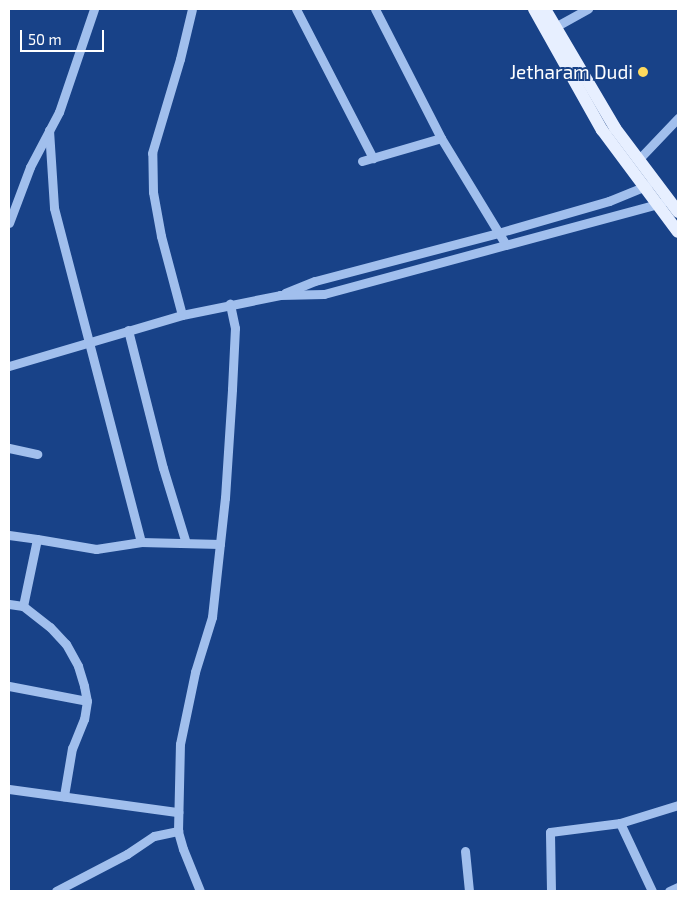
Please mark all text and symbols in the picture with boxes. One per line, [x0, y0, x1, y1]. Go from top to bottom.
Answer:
scale bar [22, 20, 106, 52]
text: 50 m [28, 30, 62, 48]
place label: Jetharam Dudi [510, 61, 633, 83]
marker: Jetharam Dudi [637, 66, 649, 78]

